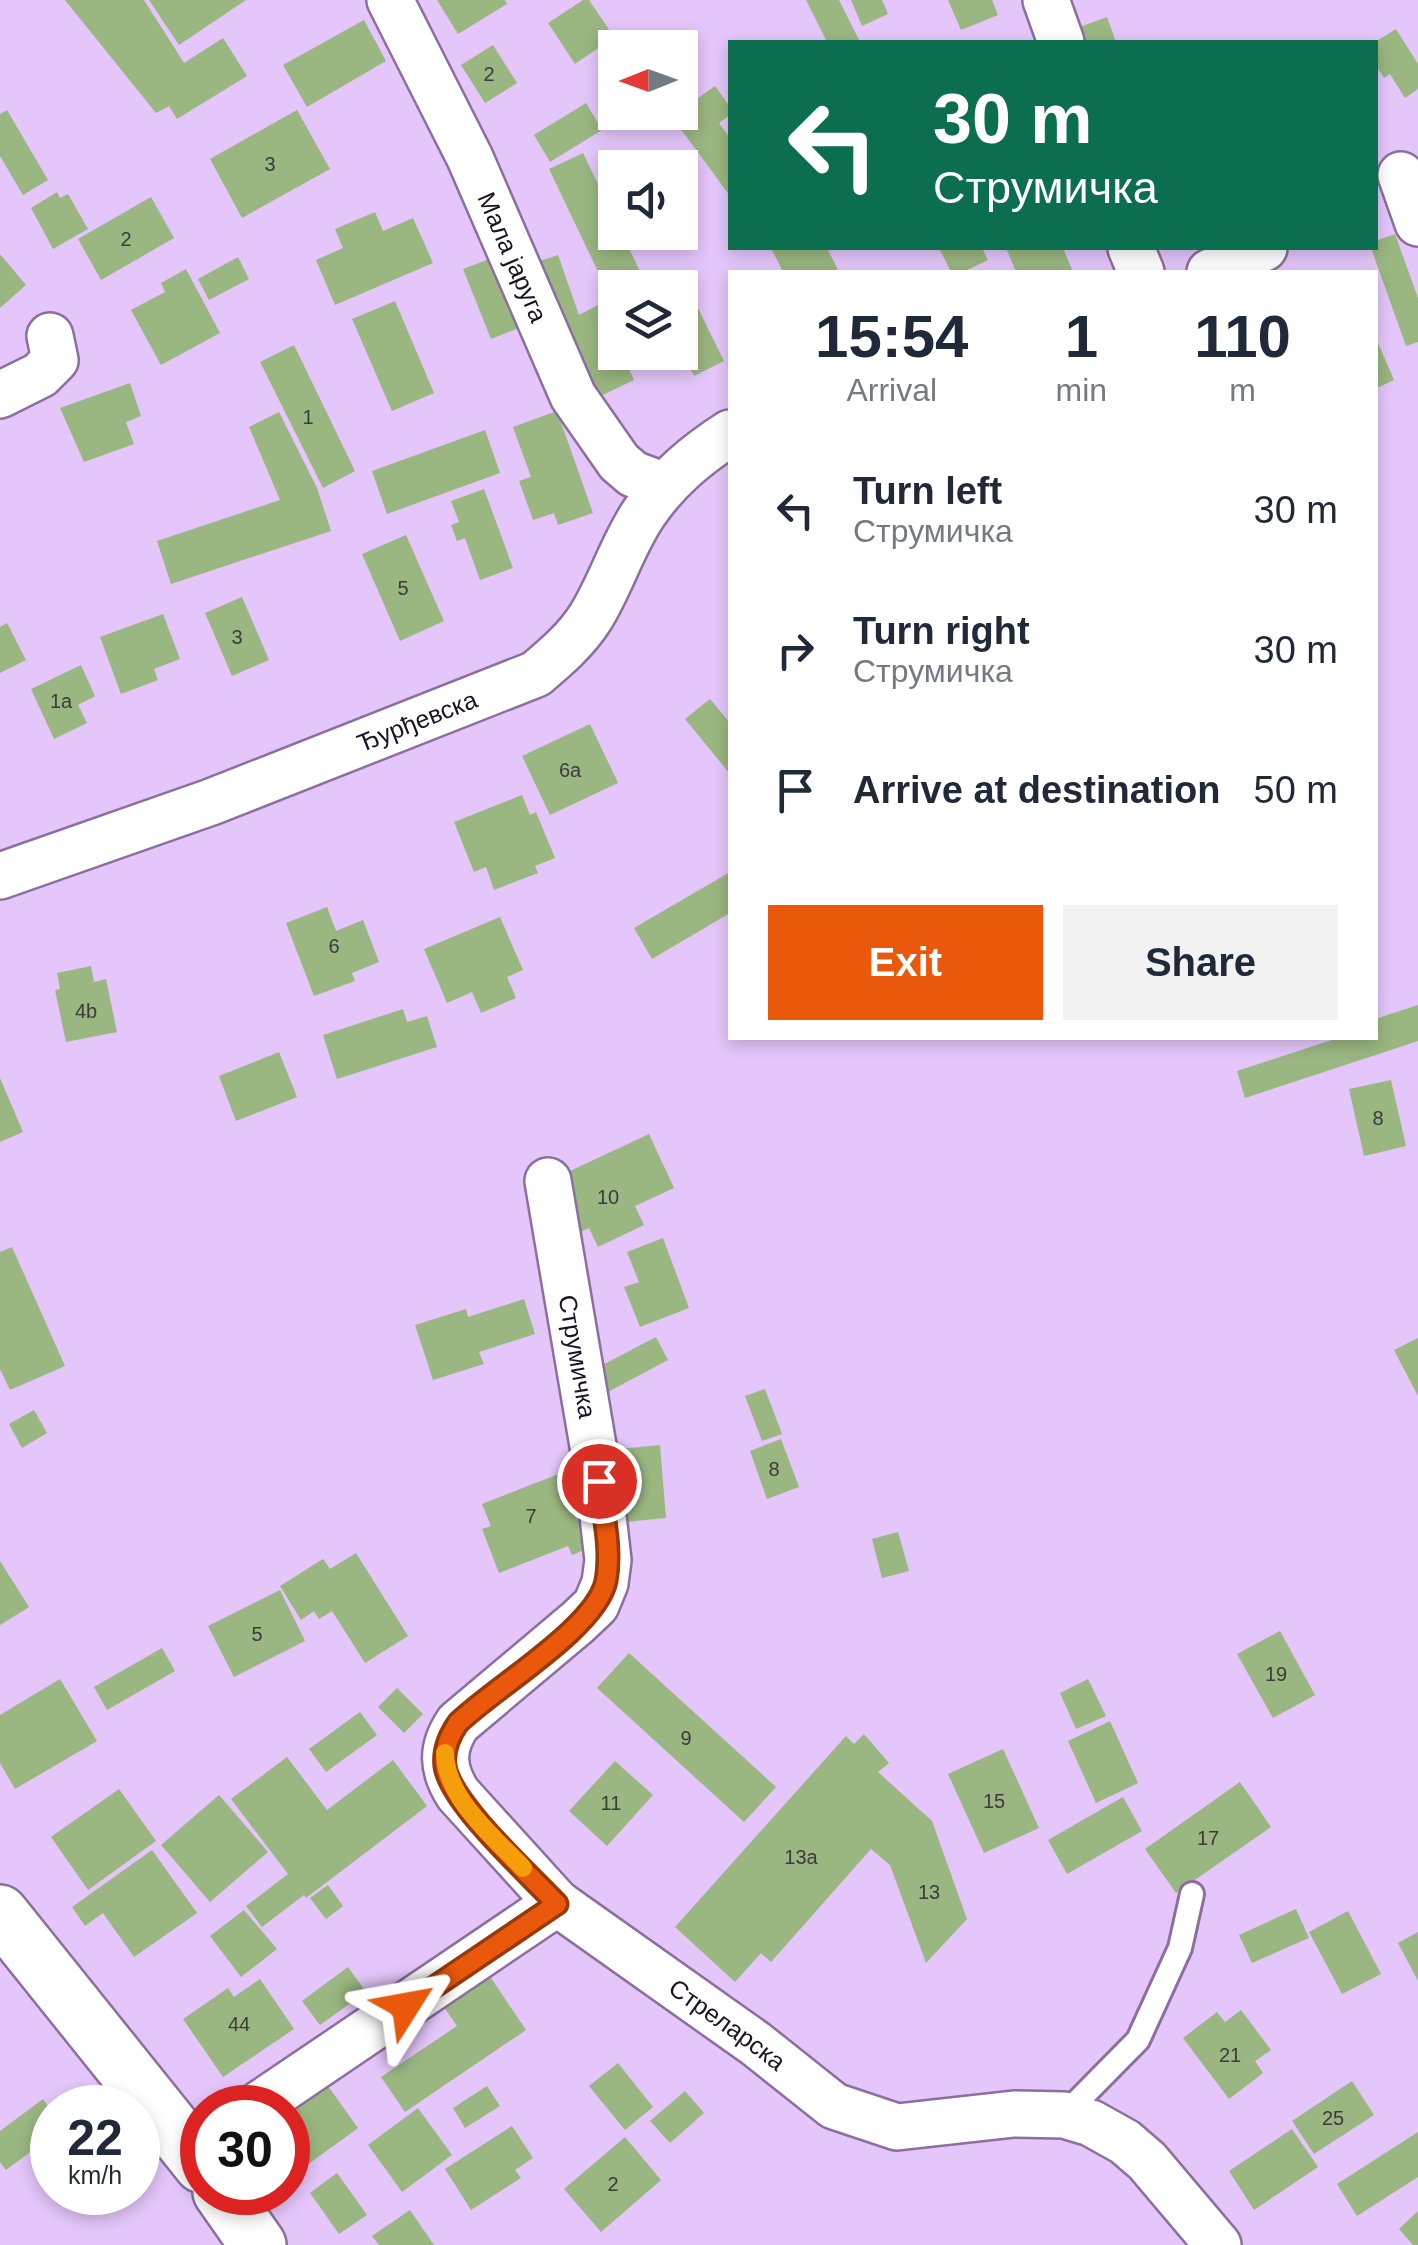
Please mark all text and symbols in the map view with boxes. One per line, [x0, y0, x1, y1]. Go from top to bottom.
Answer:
north arrow [598, 30, 698, 130]
map controls [598, 30, 698, 370]
house number: 2 [483, 63, 495, 85]
icon: left [768, 80, 898, 210]
text: 30 m [933, 80, 1093, 158]
button: sound [598, 150, 698, 250]
house number: 3 [264, 153, 276, 175]
text: Струмичка [933, 162, 1158, 213]
street label: Мала јаруга [472, 188, 553, 326]
house number: 2 [120, 228, 132, 250]
button: layers [598, 270, 698, 370]
text: 15:54 [815, 303, 969, 370]
text: 1 [1065, 303, 1098, 370]
text: 110 [1194, 303, 1291, 370]
text: Arrival [846, 372, 937, 408]
text: min [1056, 372, 1107, 408]
text: m [1229, 372, 1256, 408]
house number: 1 [302, 406, 314, 428]
text: Turn left [853, 470, 1002, 512]
icon: left [768, 483, 823, 538]
text: 30 m [1254, 489, 1338, 531]
text: Струмичка [853, 513, 1013, 549]
house number: 5 [397, 577, 409, 599]
text: Turn right [853, 610, 1030, 652]
icon: right [768, 623, 823, 678]
house number: 3 [231, 626, 243, 648]
text: 30 m [1254, 629, 1338, 671]
text: Струмичка [853, 653, 1013, 689]
street label: Ђурђевска [353, 685, 481, 757]
house number: 1a [50, 690, 73, 712]
house number: 6a [559, 759, 582, 781]
icon: arrive [768, 763, 823, 818]
text: Arrive at destination [853, 769, 1220, 811]
text: 50 m [1254, 769, 1338, 811]
button: Exit [768, 905, 1043, 1020]
button: Share [1063, 905, 1338, 1020]
house number: 6 [328, 935, 340, 957]
house number: 4b [75, 1000, 97, 1022]
house number: 8 [1372, 1107, 1384, 1129]
house number: 10 [597, 1186, 619, 1208]
street label: Струмичка [554, 1293, 602, 1421]
pin [557, 1439, 642, 1524]
icon: arrive [572, 1454, 627, 1509]
house number: 8 [768, 1458, 780, 1480]
house number: 7 [525, 1505, 537, 1527]
house number: 5 [251, 1623, 263, 1645]
house number: 19 [1265, 1663, 1287, 1685]
house number: 9 [680, 1727, 692, 1749]
house number: 15 [983, 1790, 1005, 1812]
house number: 11 [601, 1792, 621, 1814]
house number: 17 [1197, 1827, 1219, 1849]
house number: 13a [784, 1846, 819, 1868]
house number: 13 [918, 1881, 940, 1903]
position arrow [354, 1954, 458, 2058]
street label: Стреларска [664, 1973, 791, 2076]
house number: 44 [228, 2013, 250, 2035]
house number: 21 [1219, 2044, 1241, 2066]
speed limit sign: 30 [180, 2085, 310, 2215]
house number: 25 [1322, 2107, 1344, 2129]
text: 22 [67, 2110, 123, 2166]
text: km/h [68, 2161, 122, 2189]
house number: 2 [607, 2173, 619, 2195]

